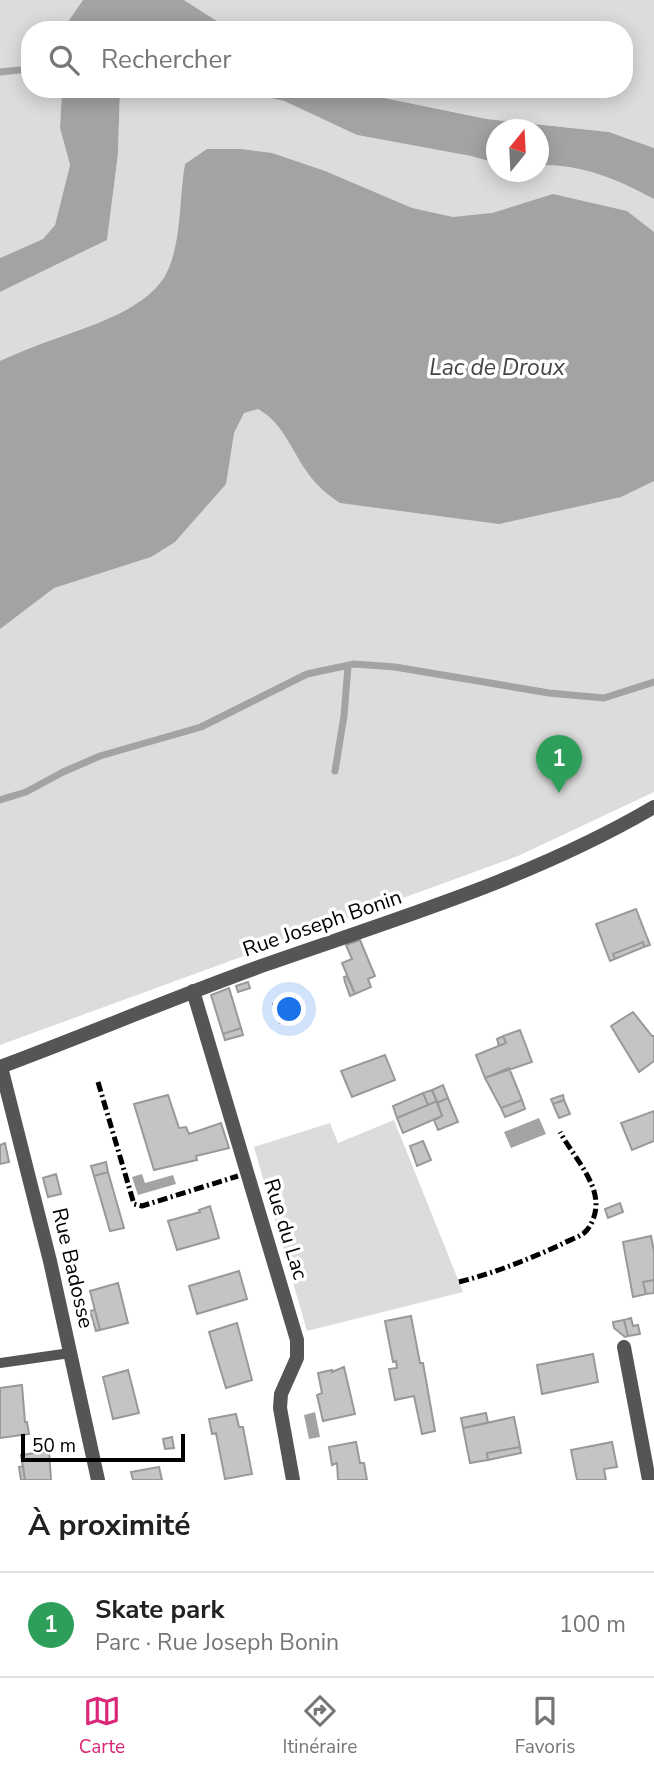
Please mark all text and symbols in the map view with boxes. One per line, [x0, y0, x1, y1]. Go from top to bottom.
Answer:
search box [21, 21, 633, 98]
icon: search [45, 41, 83, 79]
text: Rechercher [101, 42, 232, 77]
north arrow [486, 119, 549, 182]
water label: Lac de Droux [429, 352, 566, 383]
pin: 1 [536, 735, 582, 793]
street label: Rue Joseph Bonin [239, 883, 405, 963]
your location [272, 992, 306, 1026]
street label: Rue du Lac [257, 1175, 315, 1283]
street label: Rue Badosse [46, 1205, 100, 1331]
scale bar [21, 1431, 186, 1463]
text: 50 m [32, 1433, 76, 1459]
text: À proximité [28, 1505, 190, 1546]
text: Skate park [95, 1592, 224, 1627]
text: 1 [44, 1609, 58, 1640]
text: 100 m [559, 1609, 626, 1640]
text: Parc · Rue Joseph Bonin [95, 1627, 339, 1658]
tab: Carte [79, 1692, 125, 1760]
tab: Itinéraire [283, 1692, 357, 1760]
tab: Favoris [515, 1692, 575, 1760]

